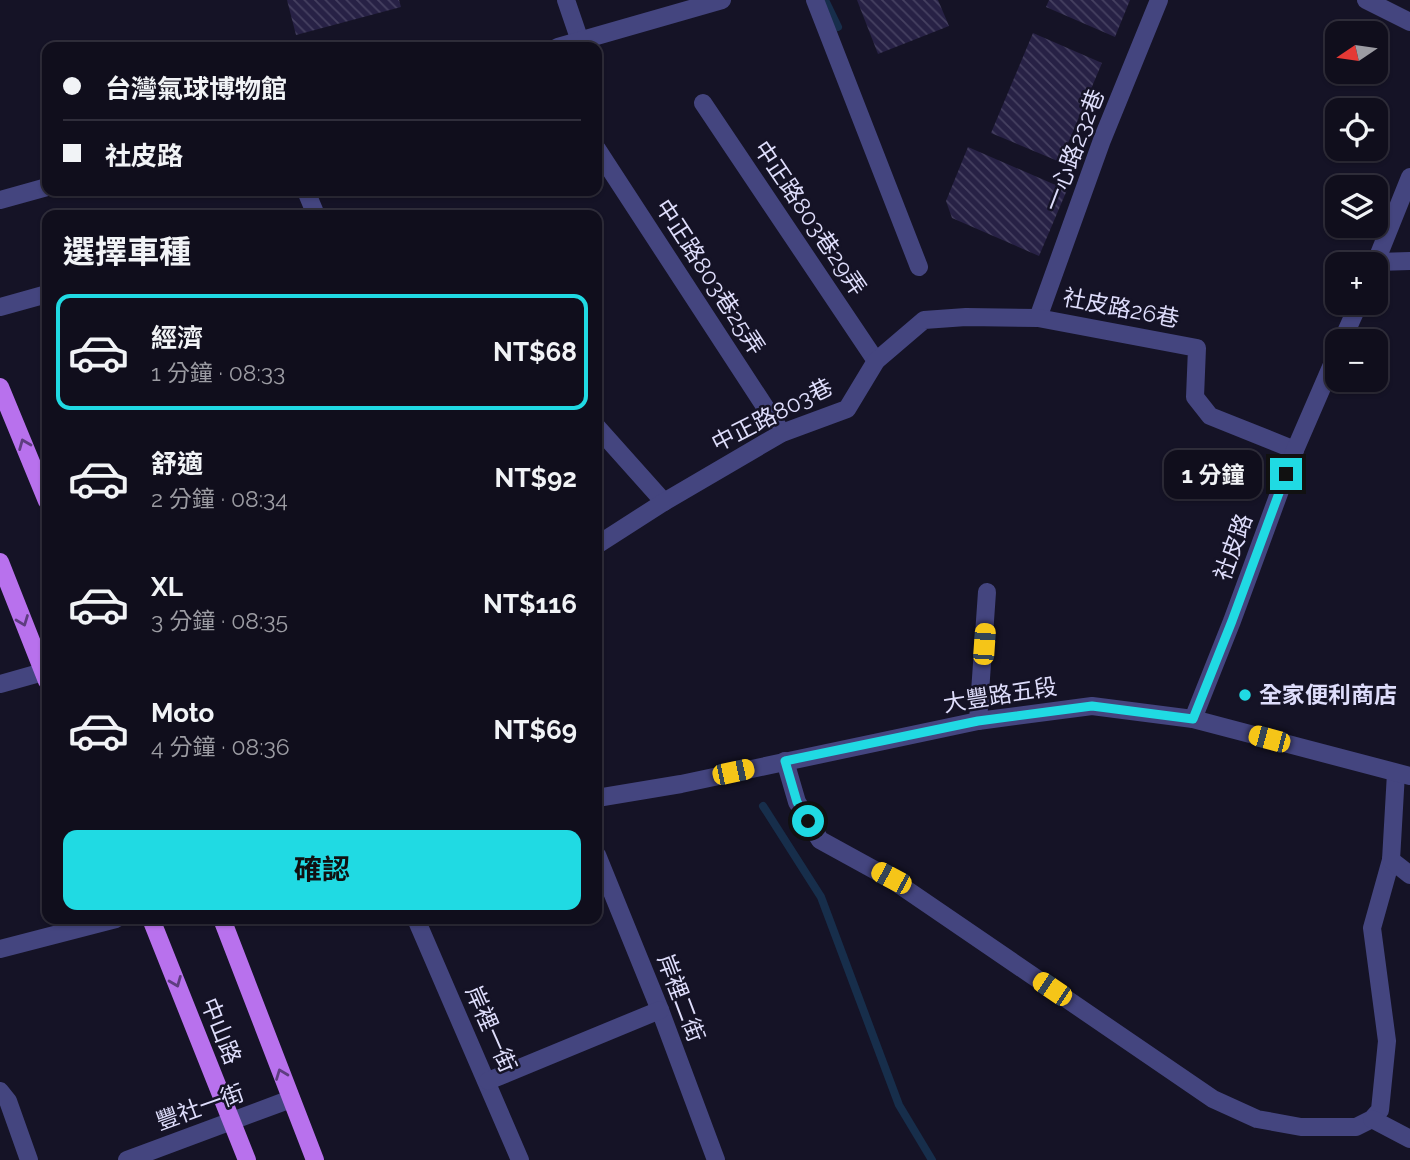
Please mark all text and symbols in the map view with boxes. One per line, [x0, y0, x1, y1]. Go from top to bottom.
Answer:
north arrow [1325, 21, 1388, 84]
map controls [1325, 21, 1388, 392]
text: 台灣氣球博物館 [105, 74, 287, 104]
street label: 一心路232巷 [1038, 85, 1109, 215]
button: locate [1325, 98, 1388, 161]
street label: 中正路803巷29弄 [749, 135, 872, 300]
text: 社皮路 [105, 141, 183, 171]
button: layers [1325, 175, 1388, 238]
street label: 中正路803巷25弄 [650, 194, 771, 359]
text: 選擇車種 [63, 233, 191, 270]
button: + [1325, 252, 1388, 315]
street label: 社皮路26巷 [1061, 283, 1182, 332]
icon: car [67, 321, 130, 384]
text: 經濟 [151, 323, 203, 353]
button: − [1325, 329, 1388, 392]
text: NT$68 [493, 337, 577, 367]
text: 1 分鐘 · 08:33 [151, 359, 285, 386]
street label: 中正路803巷 [707, 373, 837, 457]
one-way arrow [18, 439, 32, 451]
icon: car [67, 447, 130, 510]
text: 舒適 [151, 449, 203, 479]
callout: 1 分鐘 [1164, 449, 1262, 498]
route end [1270, 458, 1302, 490]
text: 1 分鐘 [1182, 461, 1244, 488]
text: NT$92 [495, 463, 577, 493]
text: 2 分鐘 · 08:34 [151, 485, 288, 512]
street label: 社皮路 [1208, 510, 1257, 584]
text: XL [151, 572, 183, 602]
icon: car [67, 573, 130, 636]
text: NT$116 [483, 589, 577, 619]
text: 3 分鐘 · 08:35 [151, 607, 288, 634]
one-way arrow [15, 615, 29, 627]
car [973, 622, 996, 666]
street label: 大豐路五段 [941, 672, 1059, 717]
place label: 全家便利商店 [1259, 681, 1397, 708]
marker: 全家便利商店 [1237, 687, 1253, 703]
text: Moto [151, 698, 214, 728]
icon: car [67, 699, 130, 762]
text: NT$69 [493, 715, 577, 745]
car [1246, 723, 1293, 755]
text: 4 分鐘 · 08:36 [151, 733, 290, 760]
car [711, 757, 756, 787]
route start [792, 805, 824, 837]
button: 確認 [63, 830, 581, 910]
car [868, 859, 915, 897]
street label: 岸裡二街 [652, 950, 711, 1046]
car [1029, 969, 1076, 1009]
one-way arrow [168, 976, 182, 988]
street label: 岸裡一街 [460, 981, 522, 1076]
street label: 中山路 [196, 994, 247, 1068]
one-way arrow [275, 1068, 289, 1080]
street label: 豐社一街 [152, 1078, 248, 1135]

